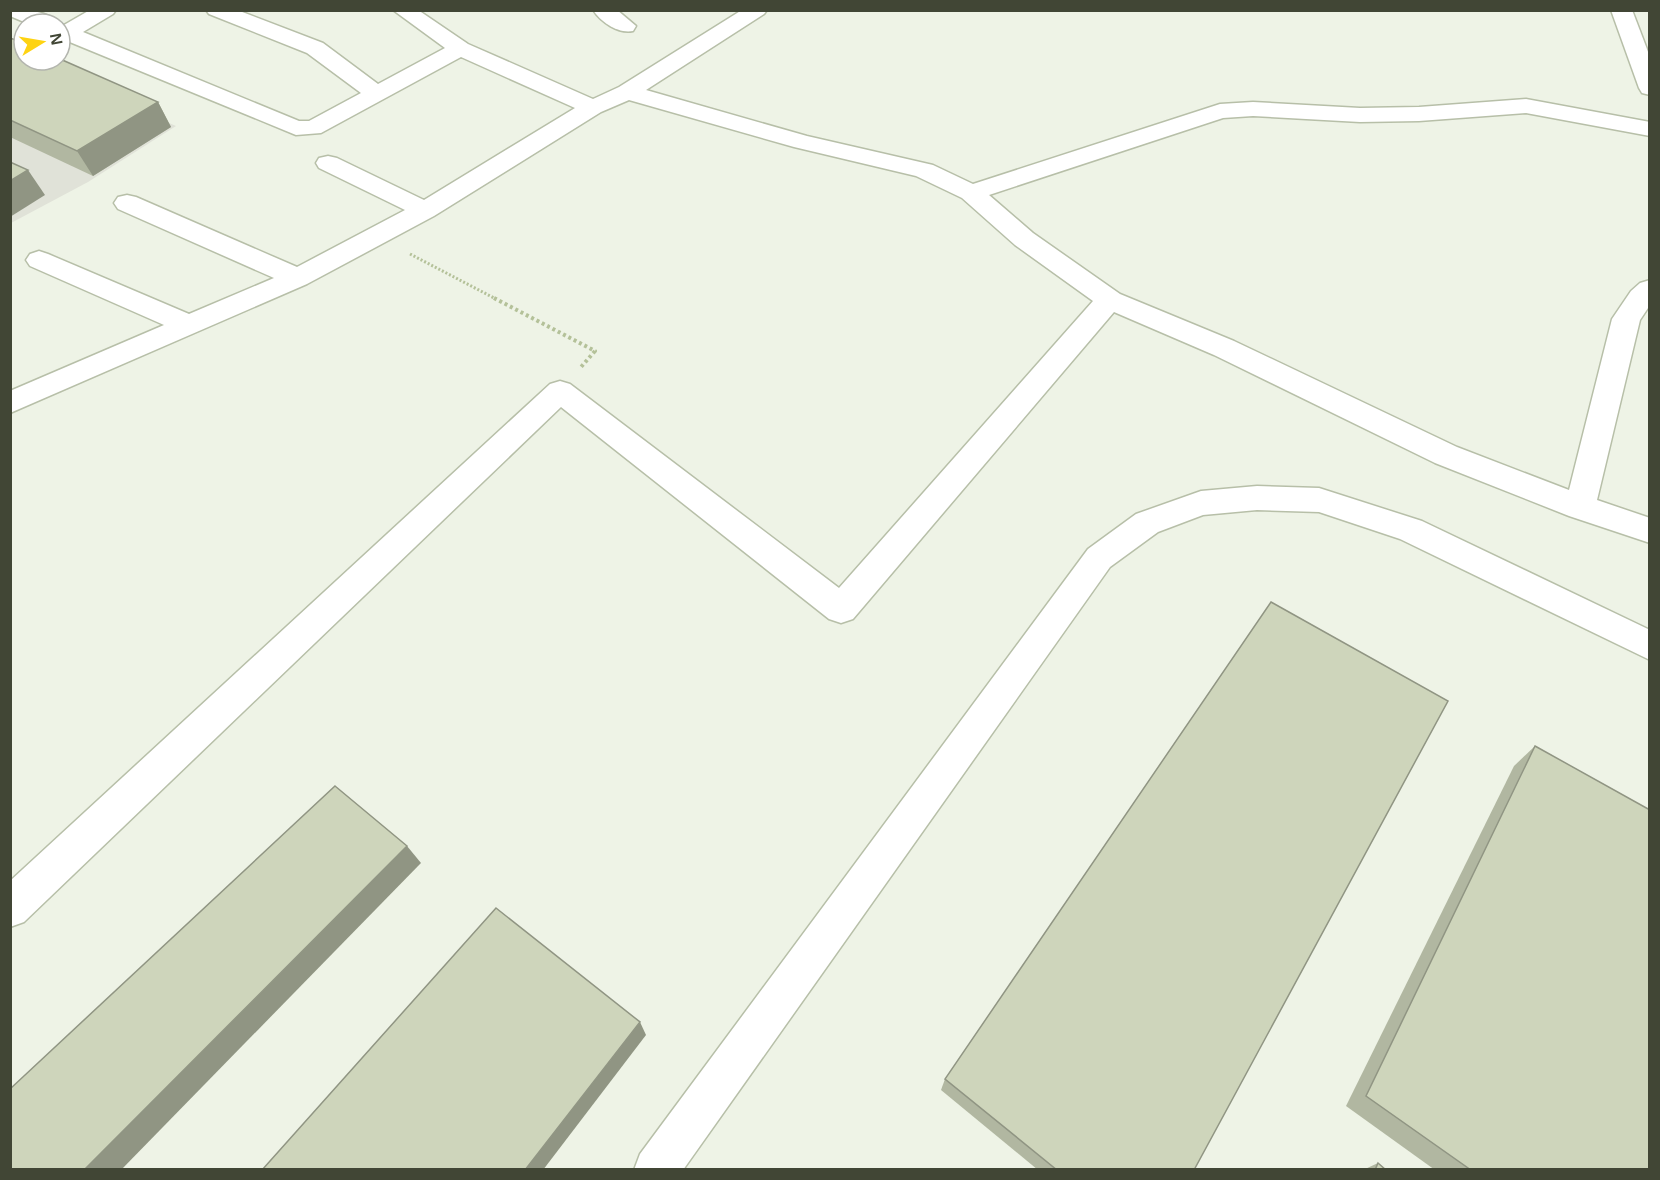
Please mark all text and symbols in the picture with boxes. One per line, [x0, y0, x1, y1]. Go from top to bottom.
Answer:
north arrow [12, 12, 72, 72]
text: N [47, 32, 66, 47]

